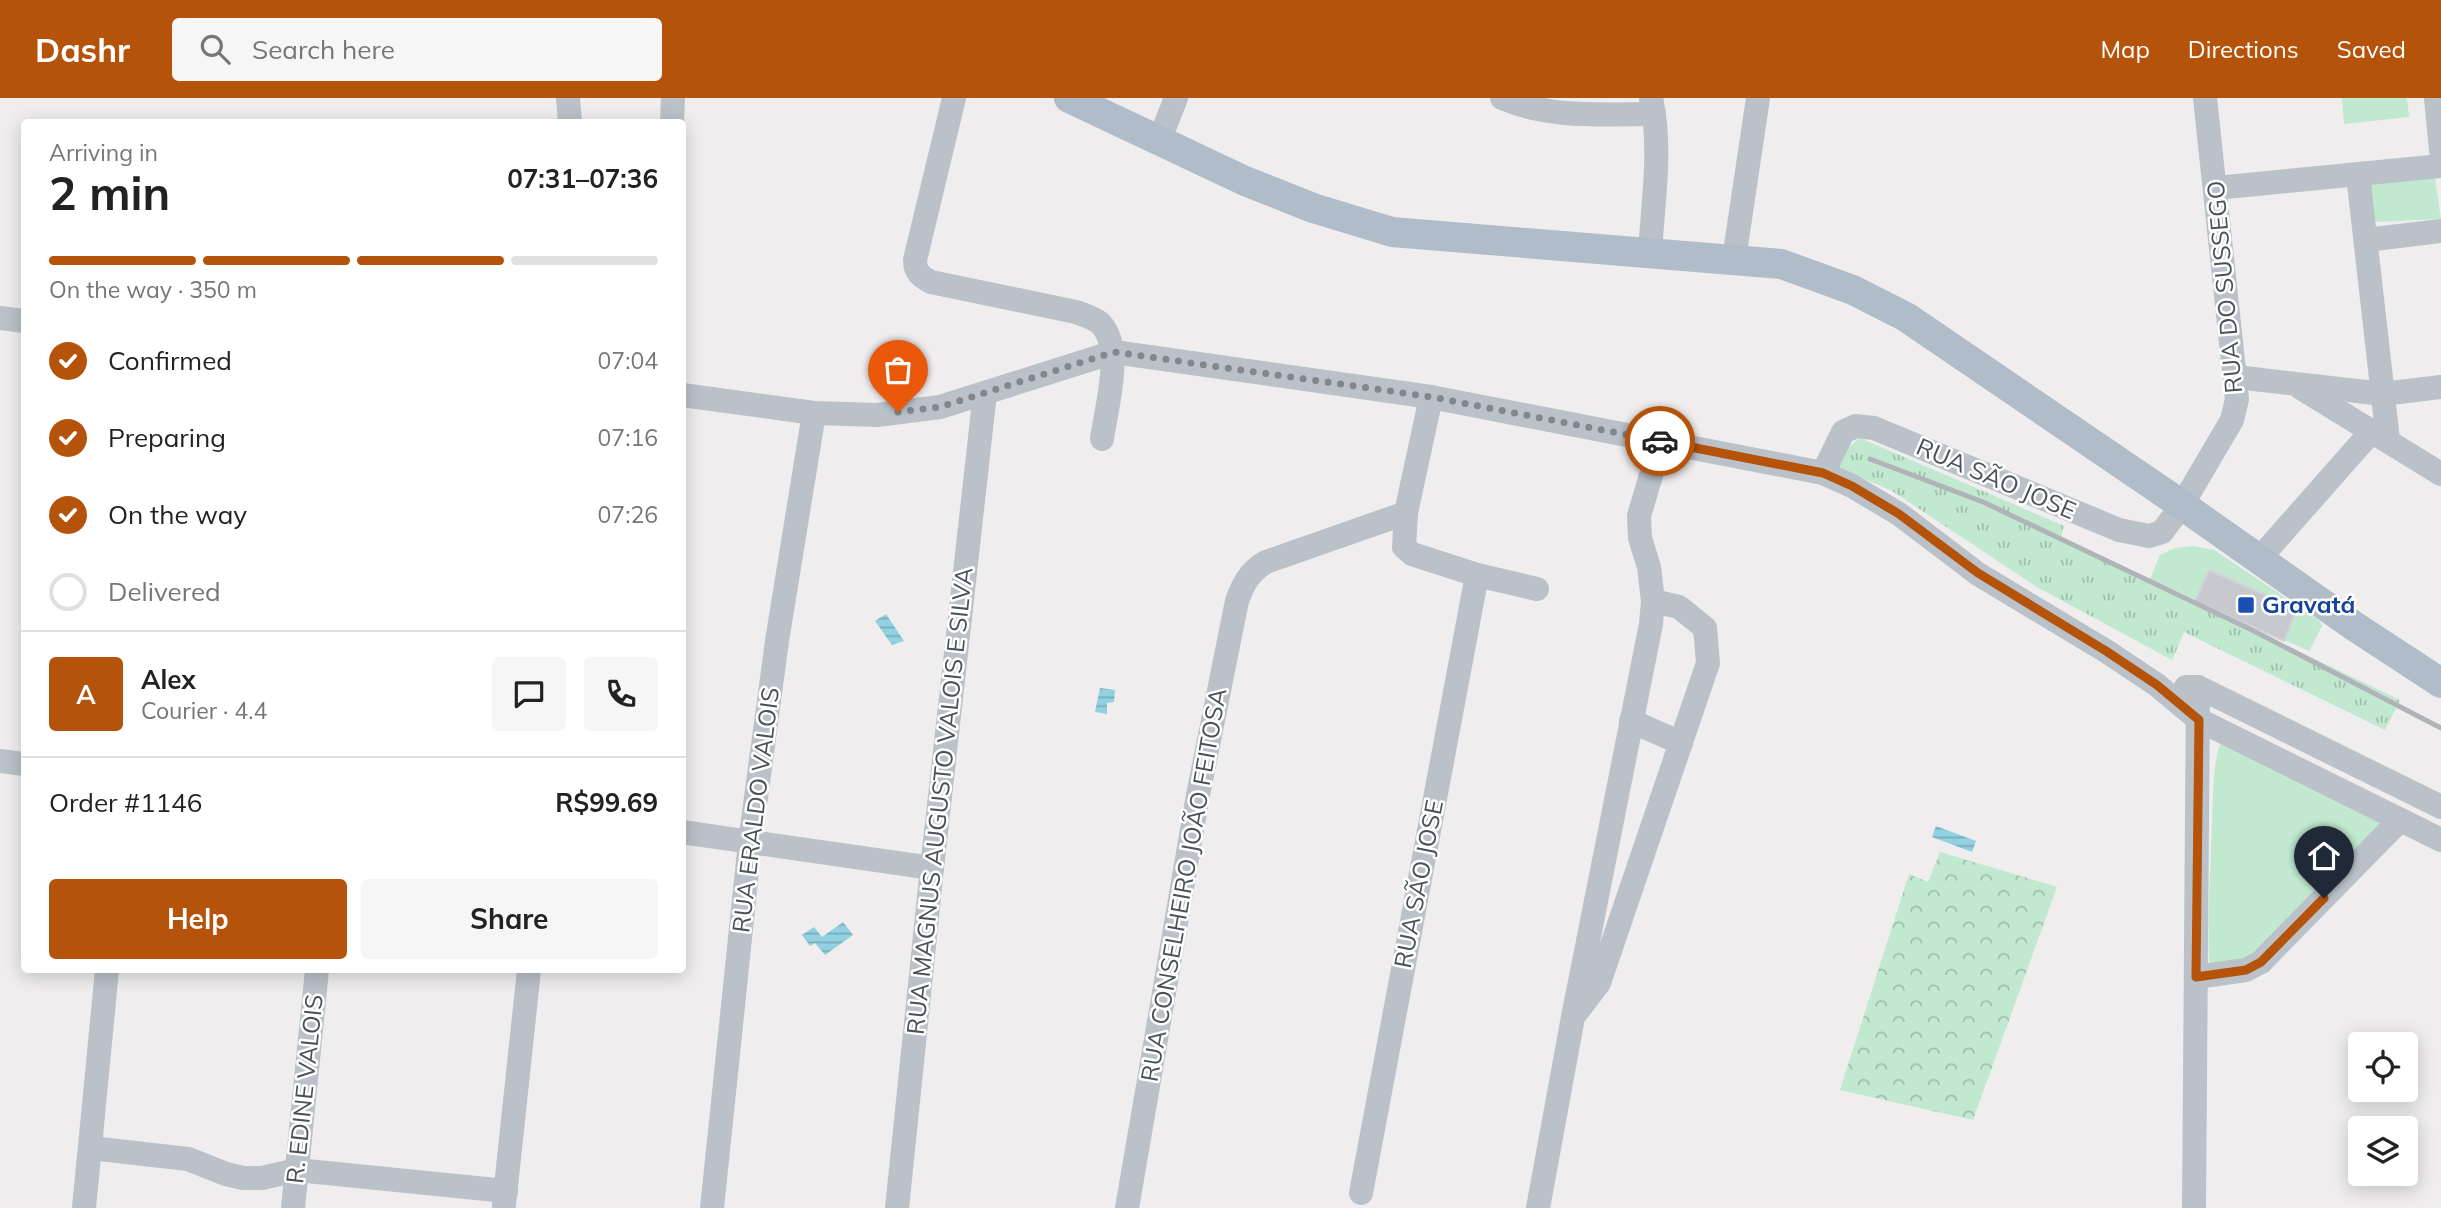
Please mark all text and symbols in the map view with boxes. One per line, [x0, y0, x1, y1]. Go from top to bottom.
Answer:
search box [172, 18, 662, 81]
text: Dashr [35, 29, 130, 70]
icon: search [196, 30, 234, 68]
text: Search here [252, 33, 395, 66]
text: Map [2100, 34, 2150, 64]
text: Directions [2188, 34, 2299, 64]
text: Saved [2337, 34, 2406, 64]
text: Arriving in [49, 138, 158, 167]
text: 07:31–07:36 [507, 162, 658, 195]
text: 2 min [49, 164, 170, 222]
street label: RUA DO SUSSEGO [2200, 180, 2248, 395]
text: On the way · 350 m [49, 275, 257, 304]
pin [868, 340, 928, 412]
icon: check [49, 342, 87, 380]
text: Confirmed [108, 344, 232, 377]
text: 07:04 [598, 346, 658, 375]
icon: bag [879, 351, 917, 389]
courier [1625, 406, 1695, 476]
icon: check [49, 419, 87, 457]
text: Preparing [108, 421, 226, 454]
icon: car [1641, 422, 1679, 460]
text: 07:16 [598, 423, 658, 452]
street label: RUA SÃO JOSE [1912, 431, 2081, 525]
icon: check [49, 496, 87, 534]
text: On the way [108, 498, 247, 531]
text: 07:26 [598, 500, 658, 529]
street label: RUA MAGNUS AUGUSTO VALOIS E SILVA [900, 565, 979, 1036]
text: Delivered [108, 575, 221, 608]
place label: Gravatá [2262, 589, 2356, 619]
marker: Gravatá [2236, 595, 2256, 615]
button: chat [492, 657, 566, 731]
button: phone [584, 657, 658, 731]
text: Alex [141, 663, 196, 696]
text: A [76, 678, 96, 711]
street label: RUA CONSELHEIRO JOÃO FEITOSA [1134, 685, 1232, 1084]
street label: RUA ERALDO VALOIS [725, 686, 785, 934]
text: Courier · 4.4 [141, 696, 267, 725]
text: Order #1146 [49, 786, 202, 819]
text: R$99.69 [555, 786, 658, 819]
street label: RUA SÃO JOSE [1387, 797, 1449, 970]
pin [2294, 826, 2354, 898]
icon: home [2305, 837, 2343, 875]
button: Help [49, 879, 347, 959]
button: Share [361, 879, 658, 959]
street label: R. EDINE VALOIS [279, 993, 329, 1185]
map controls [2348, 1032, 2418, 1186]
button: locate [2348, 1032, 2418, 1102]
button: layers [2348, 1116, 2418, 1186]

